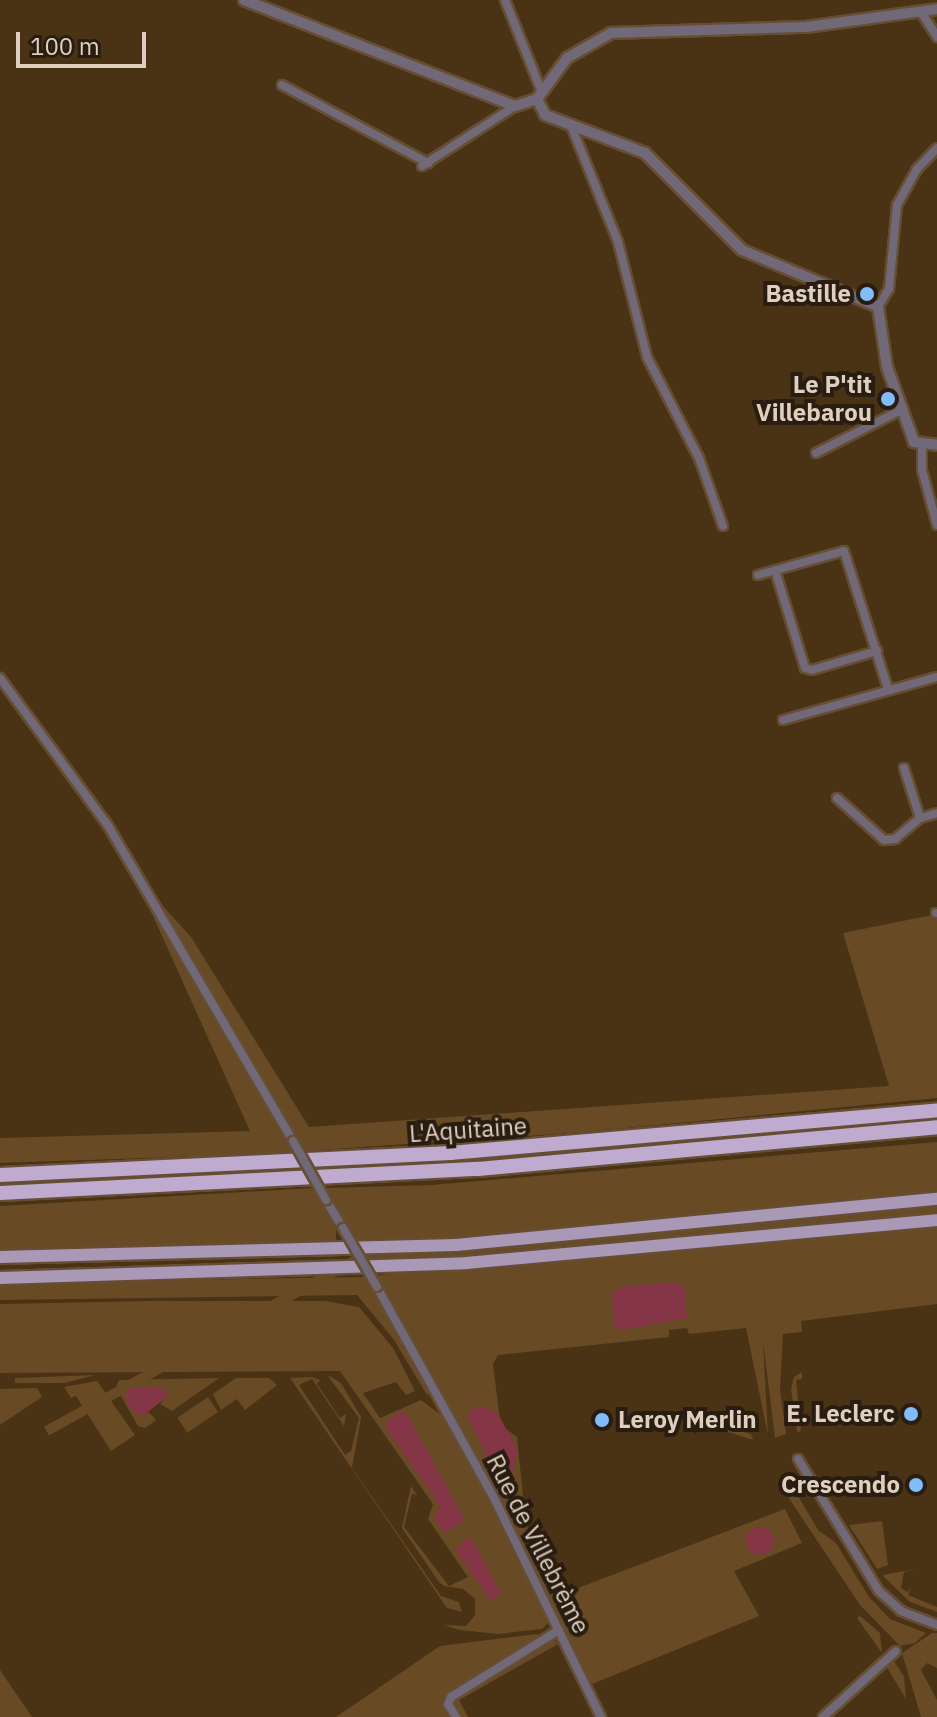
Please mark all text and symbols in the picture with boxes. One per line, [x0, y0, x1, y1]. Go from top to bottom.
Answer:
scale bar [20, 16, 150, 66]
text: 100 m [30, 30, 100, 62]
place label: Bastille [766, 280, 851, 308]
marker: Bastille [858, 285, 876, 303]
place label: Le P'tit Villebarou [756, 371, 872, 427]
marker: Le P'tit Villebarou [879, 390, 897, 408]
street label: L'Aquitaine [408, 1112, 528, 1148]
place label: E. Leclerc [786, 1400, 895, 1428]
marker: E. Leclerc [902, 1405, 920, 1423]
place label: Leroy Merlin [618, 1406, 757, 1434]
marker: Leroy Merlin [593, 1411, 611, 1429]
street label: Rue de Villebrème [480, 1450, 596, 1638]
place label: Crescendo [781, 1471, 900, 1499]
marker: Crescendo [907, 1476, 925, 1494]

